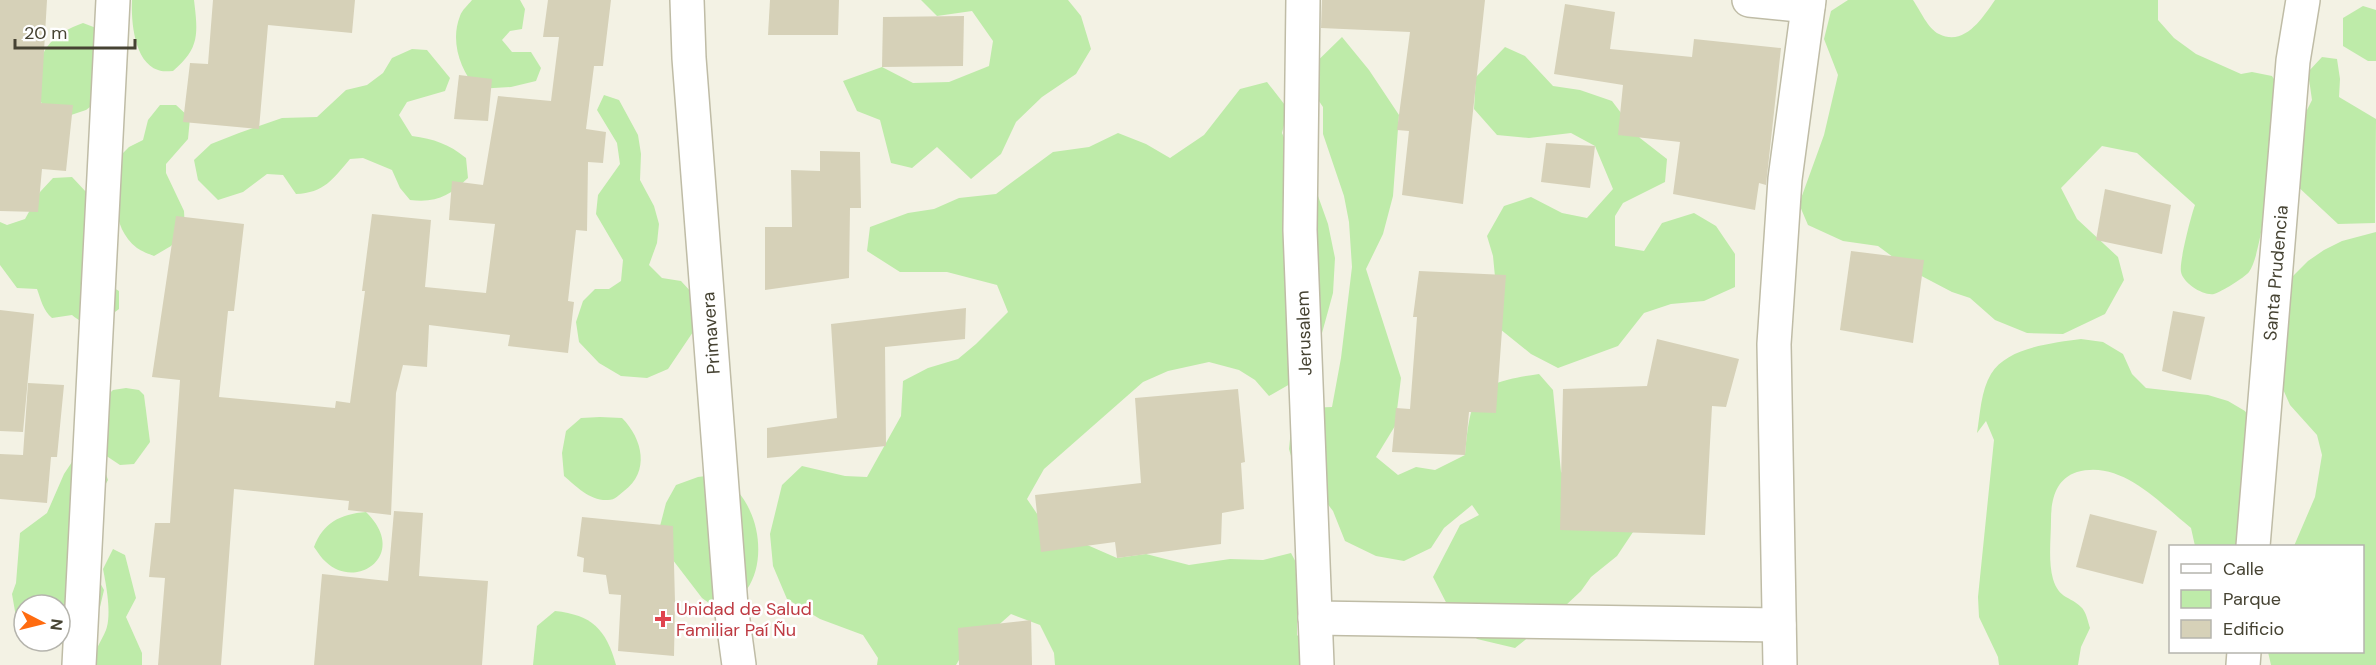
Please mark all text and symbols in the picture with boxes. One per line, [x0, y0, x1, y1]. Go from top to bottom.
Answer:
scale bar [15, 12, 135, 50]
text: 20 m [24, 21, 67, 45]
street label: Santa Prudencia [2258, 204, 2294, 342]
street label: Jerusalem [1291, 290, 1317, 376]
street label: Primavera [696, 291, 726, 375]
legend [2169, 545, 2364, 653]
text: Calle [2223, 557, 2264, 581]
text: Parque [2223, 587, 2281, 611]
north arrow [12, 593, 72, 653]
place label: Unidad de Salud Familiar Paí Ñu [676, 597, 812, 642]
marker: Unidad de Salud Familiar Paí Ñu [654, 610, 672, 628]
text: Edificio [2223, 617, 2284, 641]
text: N [45, 618, 68, 632]

